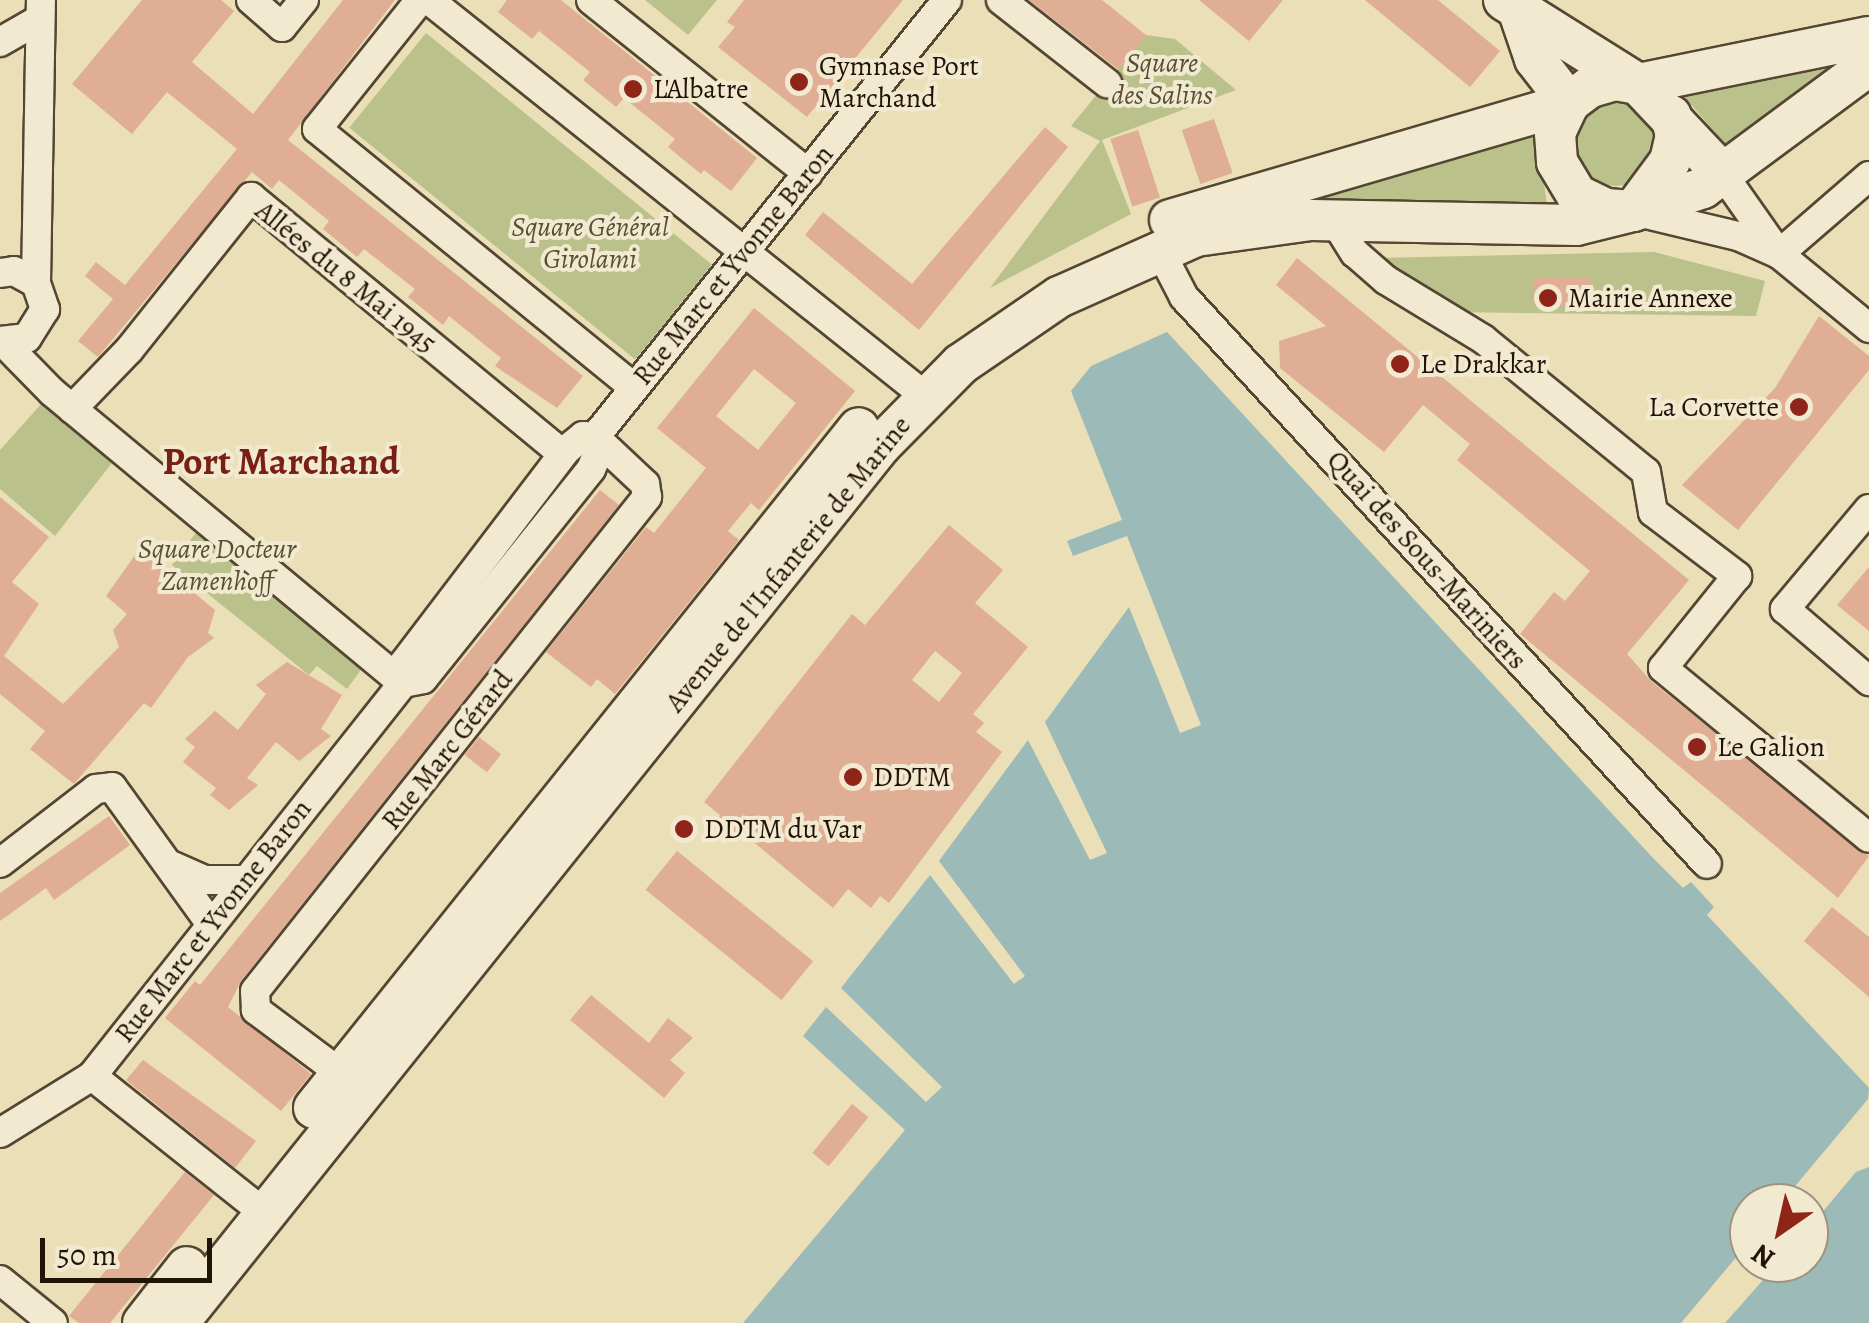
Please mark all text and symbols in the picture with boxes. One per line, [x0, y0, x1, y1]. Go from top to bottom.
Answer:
park label: Square des Salins [1111, 46, 1213, 112]
place label: Gymnase Port Marchand [819, 49, 979, 115]
marker: Gymnase Port Marchand [788, 71, 810, 93]
place label: L'Albatre [653, 72, 749, 106]
marker: L'Albatre [622, 78, 644, 100]
street label: Rue Marc et Yvonne Baron [626, 138, 840, 392]
street label: Allées du 8 Mai 1945 [249, 194, 443, 360]
park label: Square Général Girolami [511, 210, 669, 276]
place label: Mairie Annexe [1568, 281, 1733, 315]
marker: Mairie Annexe [1537, 287, 1559, 309]
place label: Le Drakkar [1420, 347, 1547, 381]
marker: Le Drakkar [1389, 353, 1411, 375]
place label: La Corvette [1649, 390, 1779, 424]
marker: La Corvette [1788, 396, 1810, 418]
street label: Avenue de l'Infanterie de Marine [658, 409, 918, 719]
district label: Port Marchand [162, 439, 400, 485]
street label: Quai des Sous-Mariniers [1320, 444, 1534, 676]
park label: Square Docteur Zamenhoff [138, 532, 296, 598]
street label: Rue Marc Gérard [374, 663, 520, 837]
place label: Le Galion [1717, 730, 1825, 764]
marker: Le Galion [1686, 736, 1708, 758]
place label: DDTM [873, 760, 951, 794]
marker: DDTM [842, 766, 864, 788]
street label: Rue Marc et Yvonne Baron [108, 793, 318, 1049]
place label: DDTM du Var [704, 812, 862, 846]
marker: DDTM du Var [673, 818, 695, 840]
north arrow [1729, 1183, 1829, 1283]
scale bar [45, 1218, 218, 1280]
text: 50 m [57, 1235, 117, 1275]
text: N [1744, 1235, 1782, 1278]

